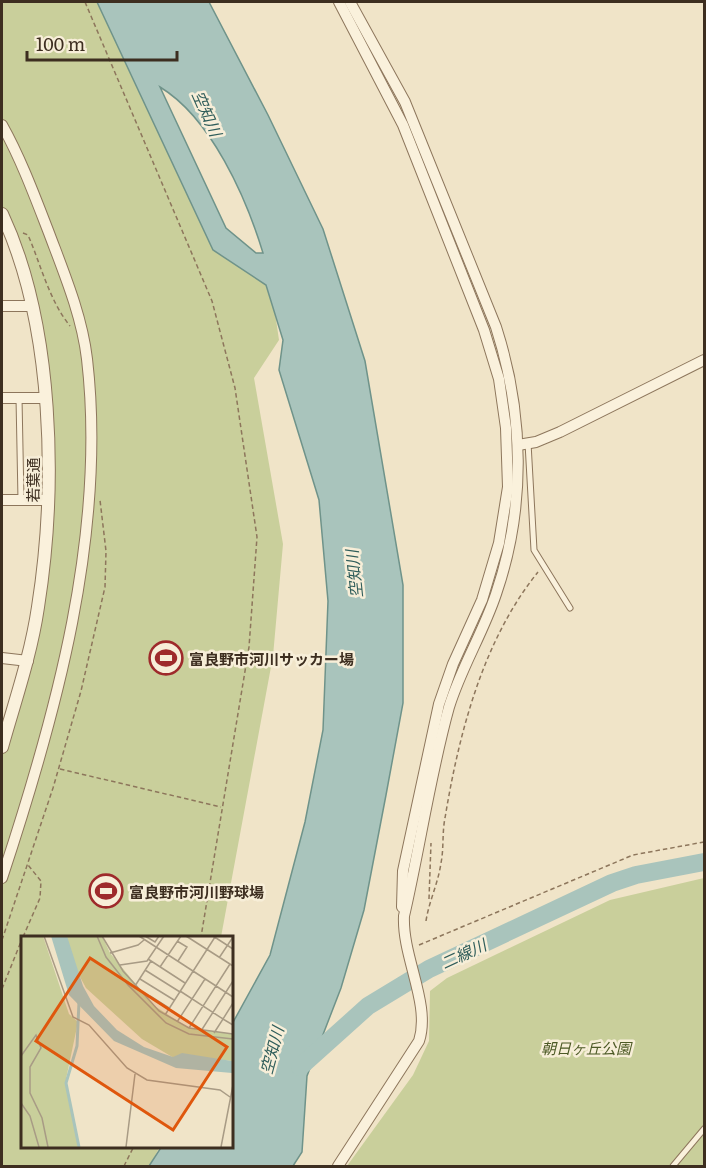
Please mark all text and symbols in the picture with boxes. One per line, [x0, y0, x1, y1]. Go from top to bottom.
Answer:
scale bar [27, 24, 177, 62]
text: 100 m [36, 30, 85, 57]
water label: 空知川 [187, 86, 230, 142]
street label: 若葉通 [21, 457, 44, 503]
water label: 空知川 [338, 547, 367, 599]
sports icon: 富良野市河川サッカー場 [148, 640, 184, 676]
place label: 富良野市河川サッカー場 [189, 647, 354, 670]
sports icon: 富良野市河川野球場 [88, 873, 124, 909]
place label: 富良野市河川野球場 [129, 880, 264, 903]
water label: 二線川 [436, 931, 492, 974]
inset map [21, 936, 232, 1147]
water label: 空知川 [253, 1022, 289, 1076]
park label: 朝日ヶ丘公園 [541, 1036, 633, 1059]

